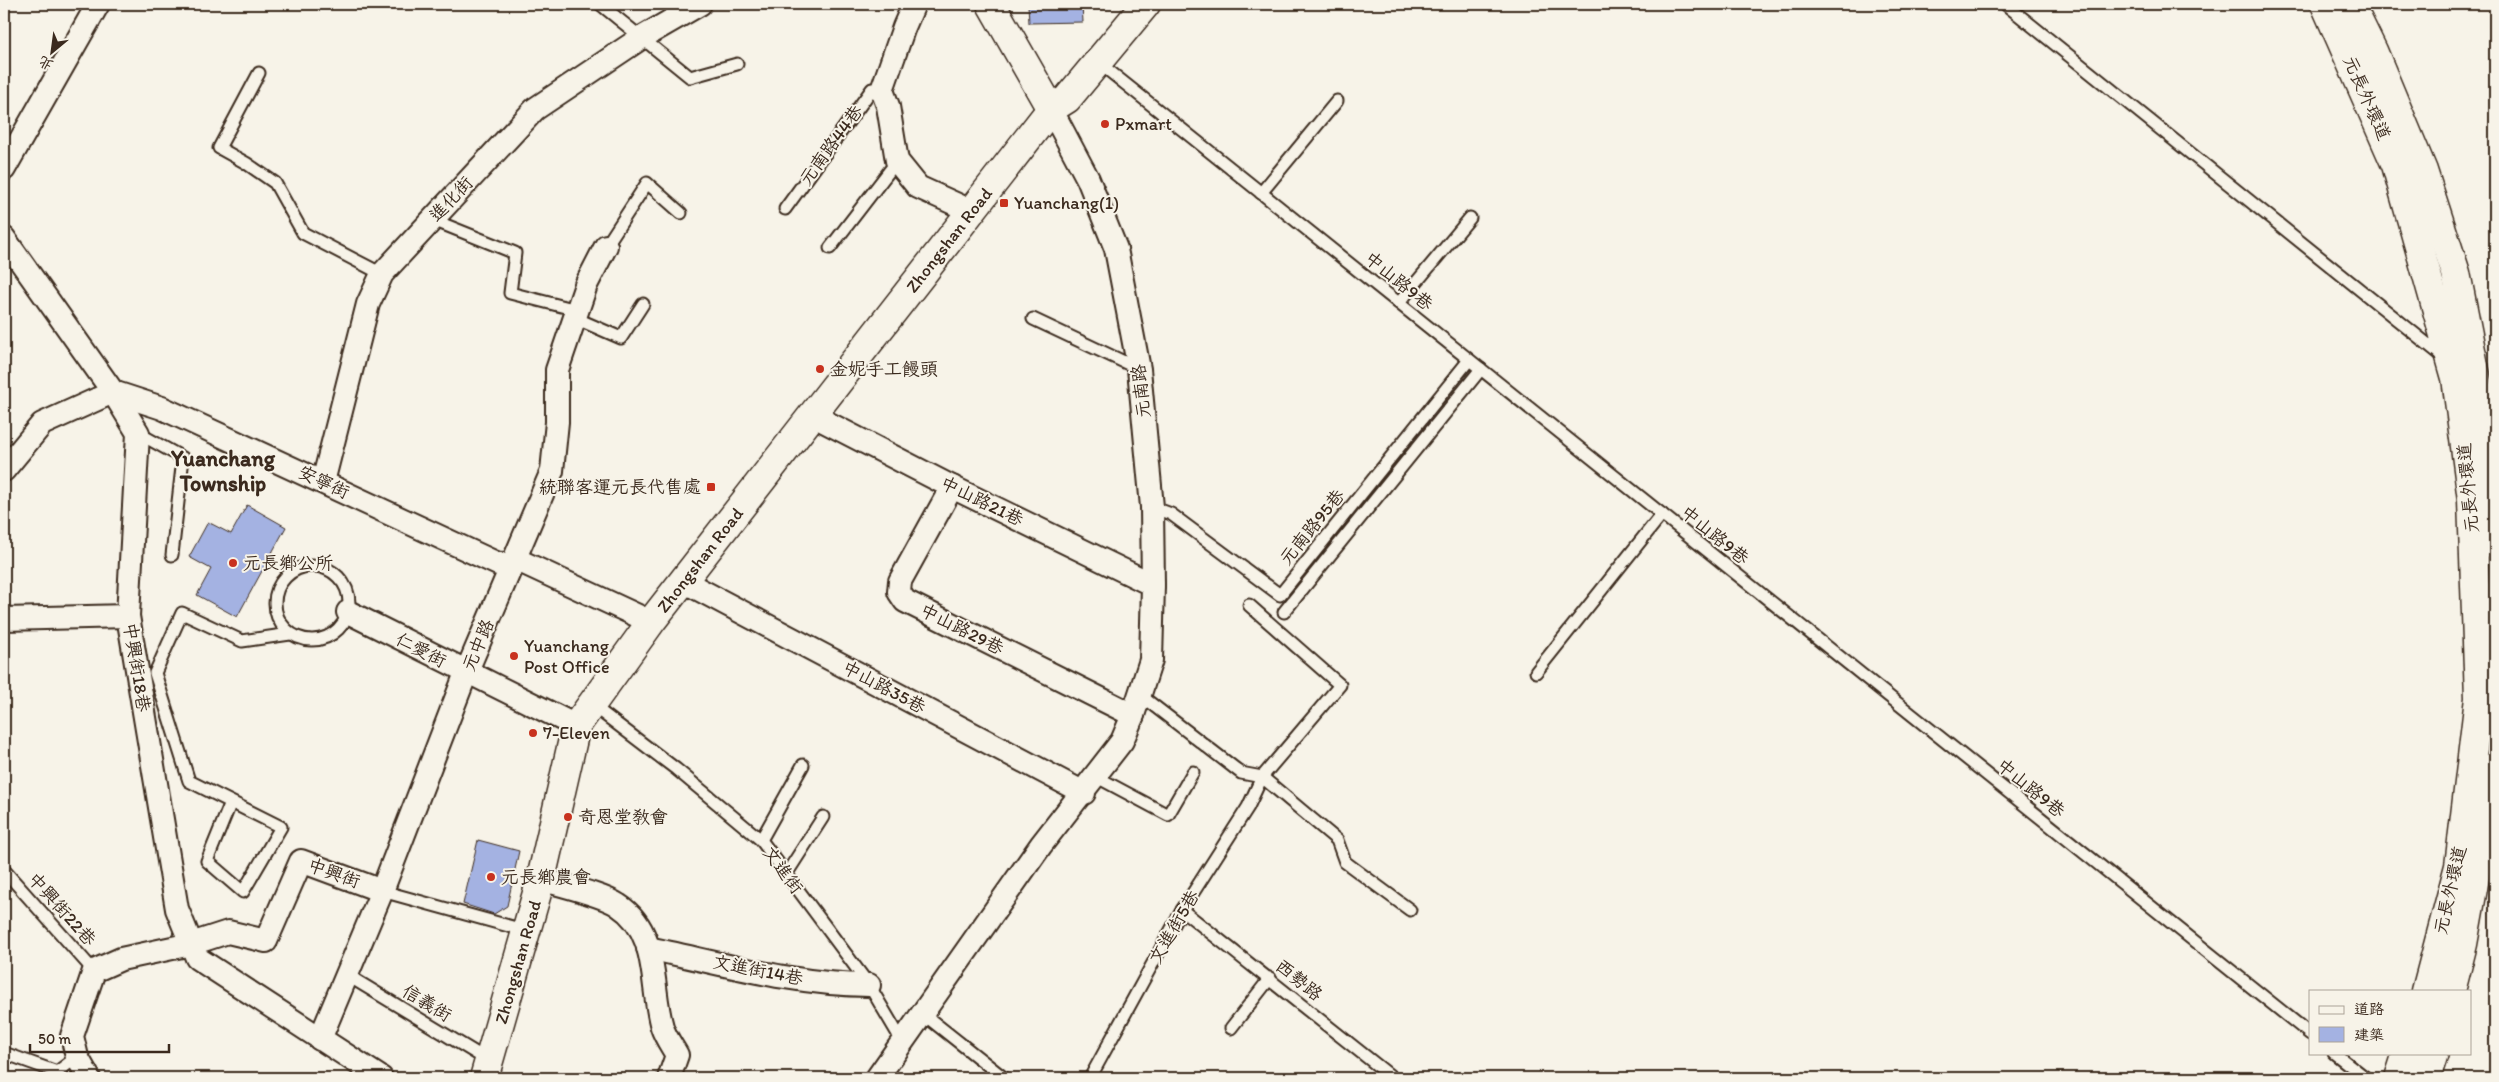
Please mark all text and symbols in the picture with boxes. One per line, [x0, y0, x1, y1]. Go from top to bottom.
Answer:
north arrow [28, 28, 78, 78]
text: 北 [36, 52, 56, 74]
street label: 元長外環道 [2339, 52, 2395, 144]
street label: 元南路44巷 [795, 101, 867, 189]
place label: Pxmart [1115, 113, 1172, 135]
marker: Pxmart [1099, 118, 1111, 130]
street label: 進化街 [425, 172, 477, 226]
street label: Zhongshan Road [901, 183, 997, 297]
place label: Yuanchang(1) [1014, 192, 1119, 214]
marker: Yuanchang(1) [998, 197, 1010, 209]
street label: 中山路9巷 [1360, 247, 1438, 315]
place label: 金妮手工饅頭 [830, 358, 938, 380]
marker: 金妮手工饅頭 [814, 363, 826, 375]
street label: 元南路 [1127, 363, 1155, 419]
street label: 元長外環道 [2453, 442, 2483, 534]
district label: Yuanchang Township [170, 445, 276, 497]
street label: 安寧街 [295, 461, 353, 503]
street label: 中山路21巷 [937, 471, 1027, 531]
place label: 統聯客運元長代售處 [539, 476, 701, 498]
marker: 統聯客運元長代售處 [705, 481, 717, 493]
street label: 元南路95巷 [1275, 485, 1349, 569]
street label: 中山路9巷 [1676, 501, 1754, 569]
street label: Zhongshan Road [652, 503, 748, 617]
place label: 元長鄉公所 [243, 552, 333, 574]
marker: 元長鄉公所 [227, 557, 239, 569]
street label: 中山路29巷 [917, 599, 1007, 659]
street label: 元中路 [457, 616, 499, 674]
street label: 中興街18巷 [119, 621, 155, 713]
street label: 仁愛街 [392, 628, 450, 672]
place label: Yuanchang Post Office [524, 635, 610, 678]
marker: Yuanchang Post Office [508, 650, 520, 662]
street label: 中山路35巷 [839, 656, 929, 718]
place label: 7-Eleven [543, 722, 610, 744]
marker: 7-Eleven [527, 727, 539, 739]
street label: 中山路9巷 [1992, 754, 2070, 822]
place label: 奇恩堂教會 [578, 806, 668, 828]
marker: 奇恩堂教會 [562, 811, 574, 823]
street label: 文進街 [758, 842, 808, 898]
street label: 元長外環道 [2429, 844, 2471, 936]
street label: 中興街 [305, 853, 363, 893]
place label: 元長鄉農會 [501, 866, 591, 888]
street label: 中興街22巷 [23, 868, 101, 950]
marker: 元長鄉農會 [485, 871, 497, 883]
street label: 文進街5巷 [1144, 886, 1204, 968]
street label: Zhongshan Road [490, 898, 546, 1026]
street label: 文進街14巷 [711, 951, 805, 989]
street label: 西勢路 [1271, 954, 1327, 1006]
street label: 信義街 [398, 980, 456, 1026]
legend [2309, 990, 2472, 1054]
text: 道路 [2354, 1000, 2384, 1018]
scale bar [30, 1022, 169, 1054]
text: 建築 [2354, 1026, 2384, 1044]
text: 50 m [38, 1030, 71, 1048]

